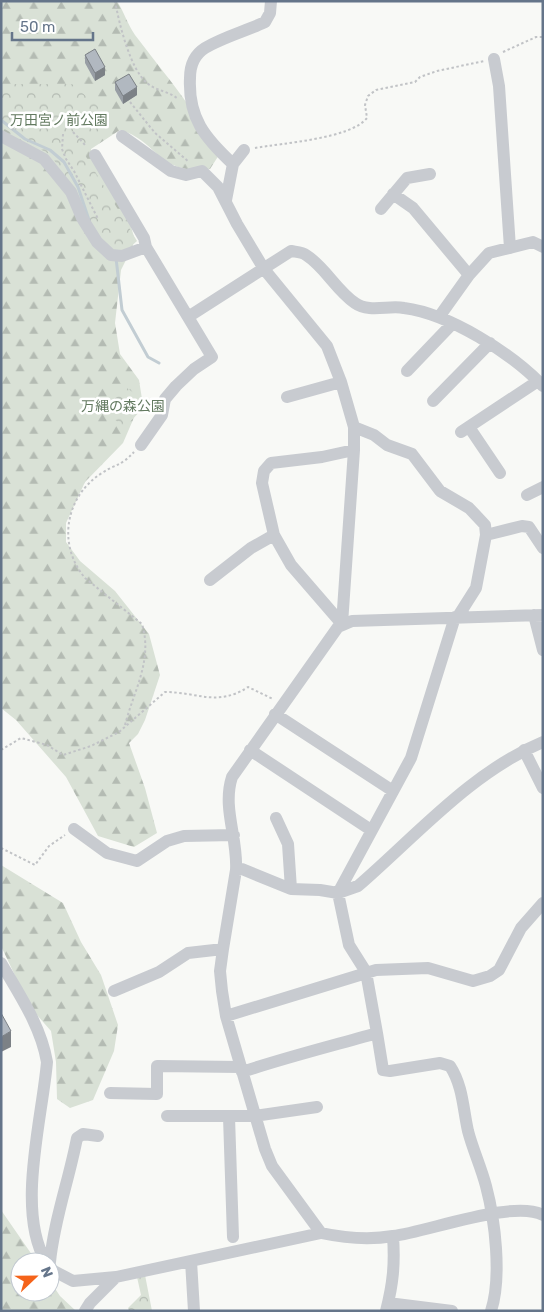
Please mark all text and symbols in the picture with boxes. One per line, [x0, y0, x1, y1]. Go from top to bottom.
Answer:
scale bar [12, 10, 94, 42]
text: 50 m [20, 18, 55, 36]
park label: 万田宮ノ前公園 [10, 112, 108, 129]
park label: 万縄の森公園 [81, 398, 165, 415]
north arrow [10, 1252, 60, 1302]
text: N [37, 1264, 56, 1280]

